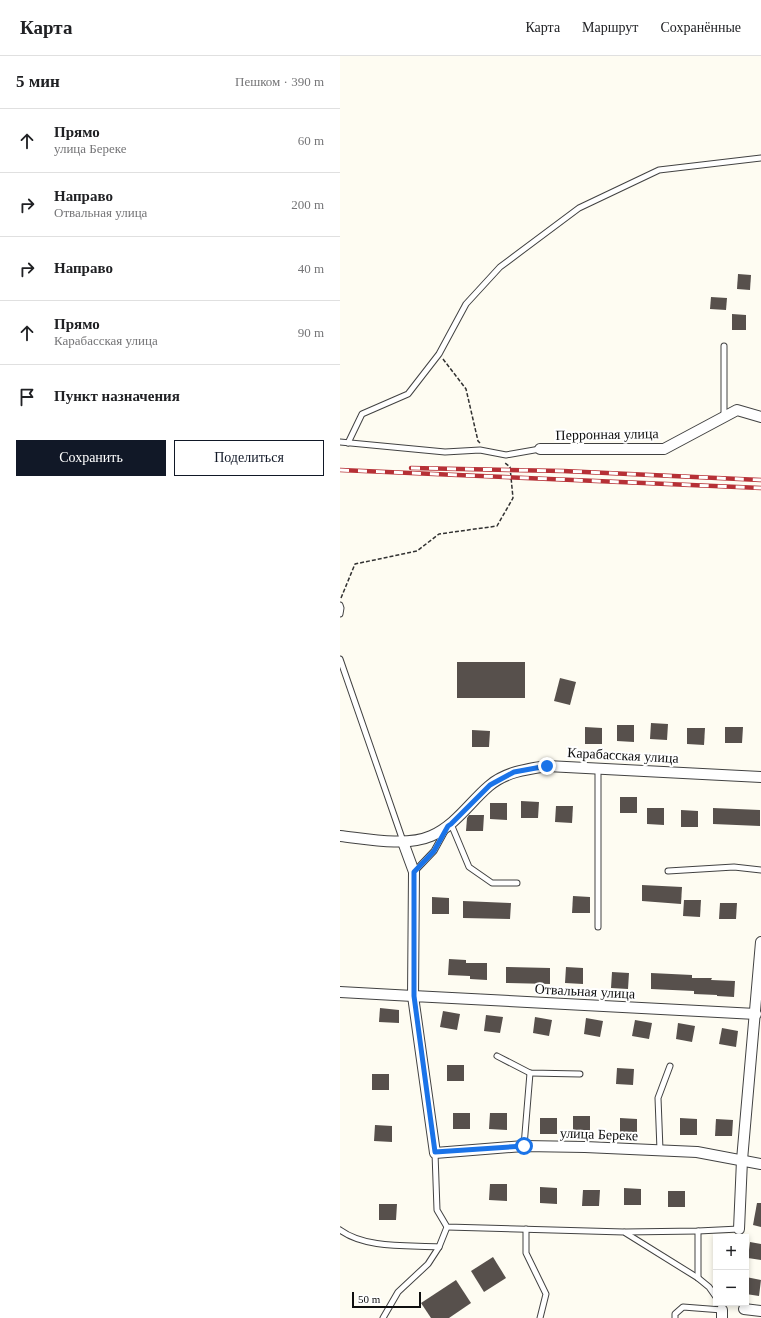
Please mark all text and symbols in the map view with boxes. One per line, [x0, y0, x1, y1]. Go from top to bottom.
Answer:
text: Карта [20, 17, 72, 38]
text: Карта [525, 20, 560, 35]
text: Маршрут [582, 20, 638, 35]
text: Сохранённые [660, 20, 741, 35]
text: 5 мин [16, 72, 60, 91]
text: Пешком · 390 m [235, 74, 324, 89]
text: Прямо [54, 124, 100, 140]
icon: ahead [16, 130, 38, 152]
text: 60 m [298, 133, 324, 148]
text: улица Береке [54, 141, 127, 156]
text: Направо [54, 188, 113, 204]
icon: right [16, 194, 38, 216]
text: 200 m [291, 197, 324, 212]
text: Отвальная улица [54, 205, 147, 220]
icon: right [16, 258, 38, 280]
text: Направо [54, 260, 113, 276]
text: 40 m [298, 261, 324, 276]
text: Прямо [54, 316, 100, 332]
icon: ahead [16, 322, 38, 344]
text: 90 m [298, 325, 324, 340]
text: Карабасская улица [54, 333, 158, 348]
icon: arrive [16, 386, 38, 408]
text: Пункт назначения [54, 388, 180, 404]
street label: Перронная улица [555, 426, 659, 443]
button: Сохранить [16, 440, 166, 476]
button: Поделиться [174, 440, 324, 476]
street label: Карабасская улица [567, 745, 680, 766]
route end [538, 757, 556, 775]
street label: Отвальная улица [534, 981, 636, 1002]
street label: улица Береке [560, 1126, 638, 1143]
route start [515, 1137, 533, 1155]
map controls [713, 1234, 749, 1306]
button: + [713, 1234, 749, 1270]
button: − [713, 1270, 749, 1306]
scale bar [352, 1290, 421, 1309]
text: 50 m [358, 1293, 380, 1305]

